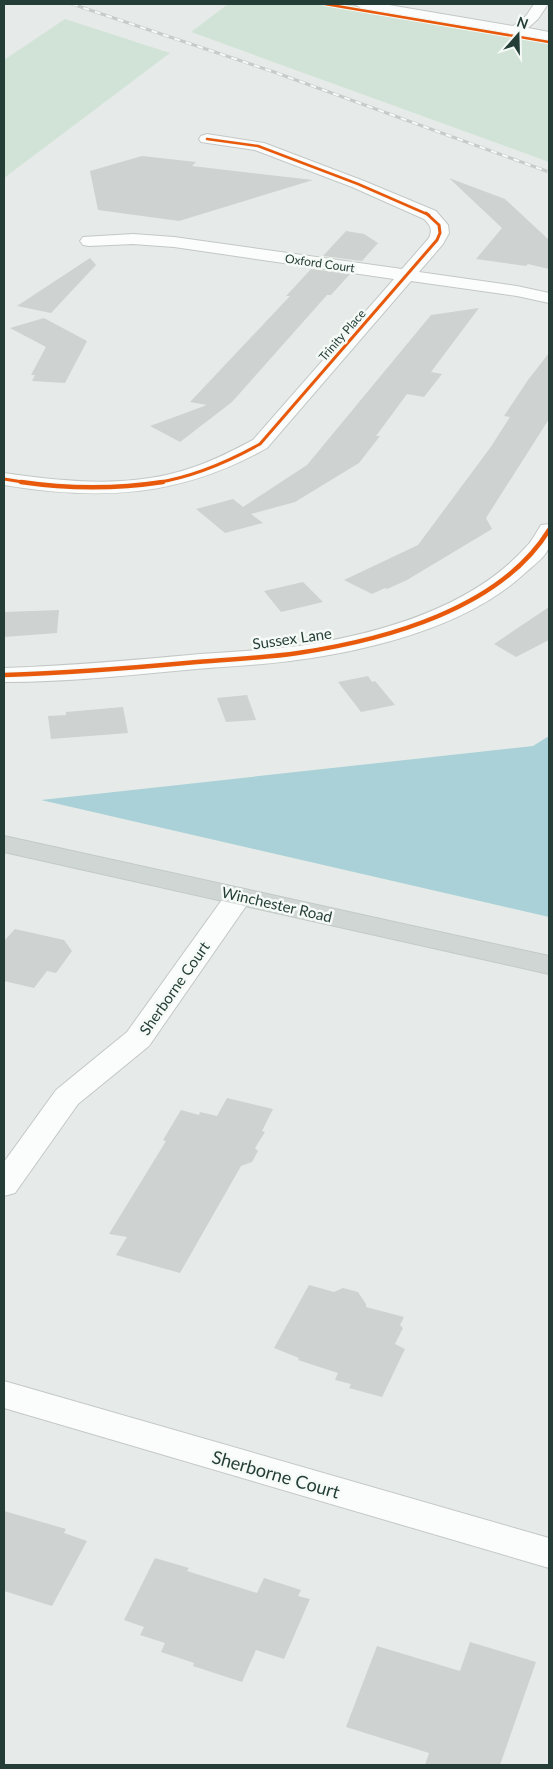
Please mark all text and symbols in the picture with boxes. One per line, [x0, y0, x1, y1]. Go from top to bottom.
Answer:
north arrow [493, 10, 543, 60]
text: N [515, 12, 531, 32]
street label: Oxford Court [284, 251, 356, 275]
street label: Trinity Place [315, 306, 369, 364]
street label: Sussex Lane [251, 624, 333, 652]
street label: Winchester Road [220, 883, 334, 925]
street label: Sherborne Court [135, 937, 213, 1038]
street label: Sherborne Court [210, 1445, 343, 1503]

